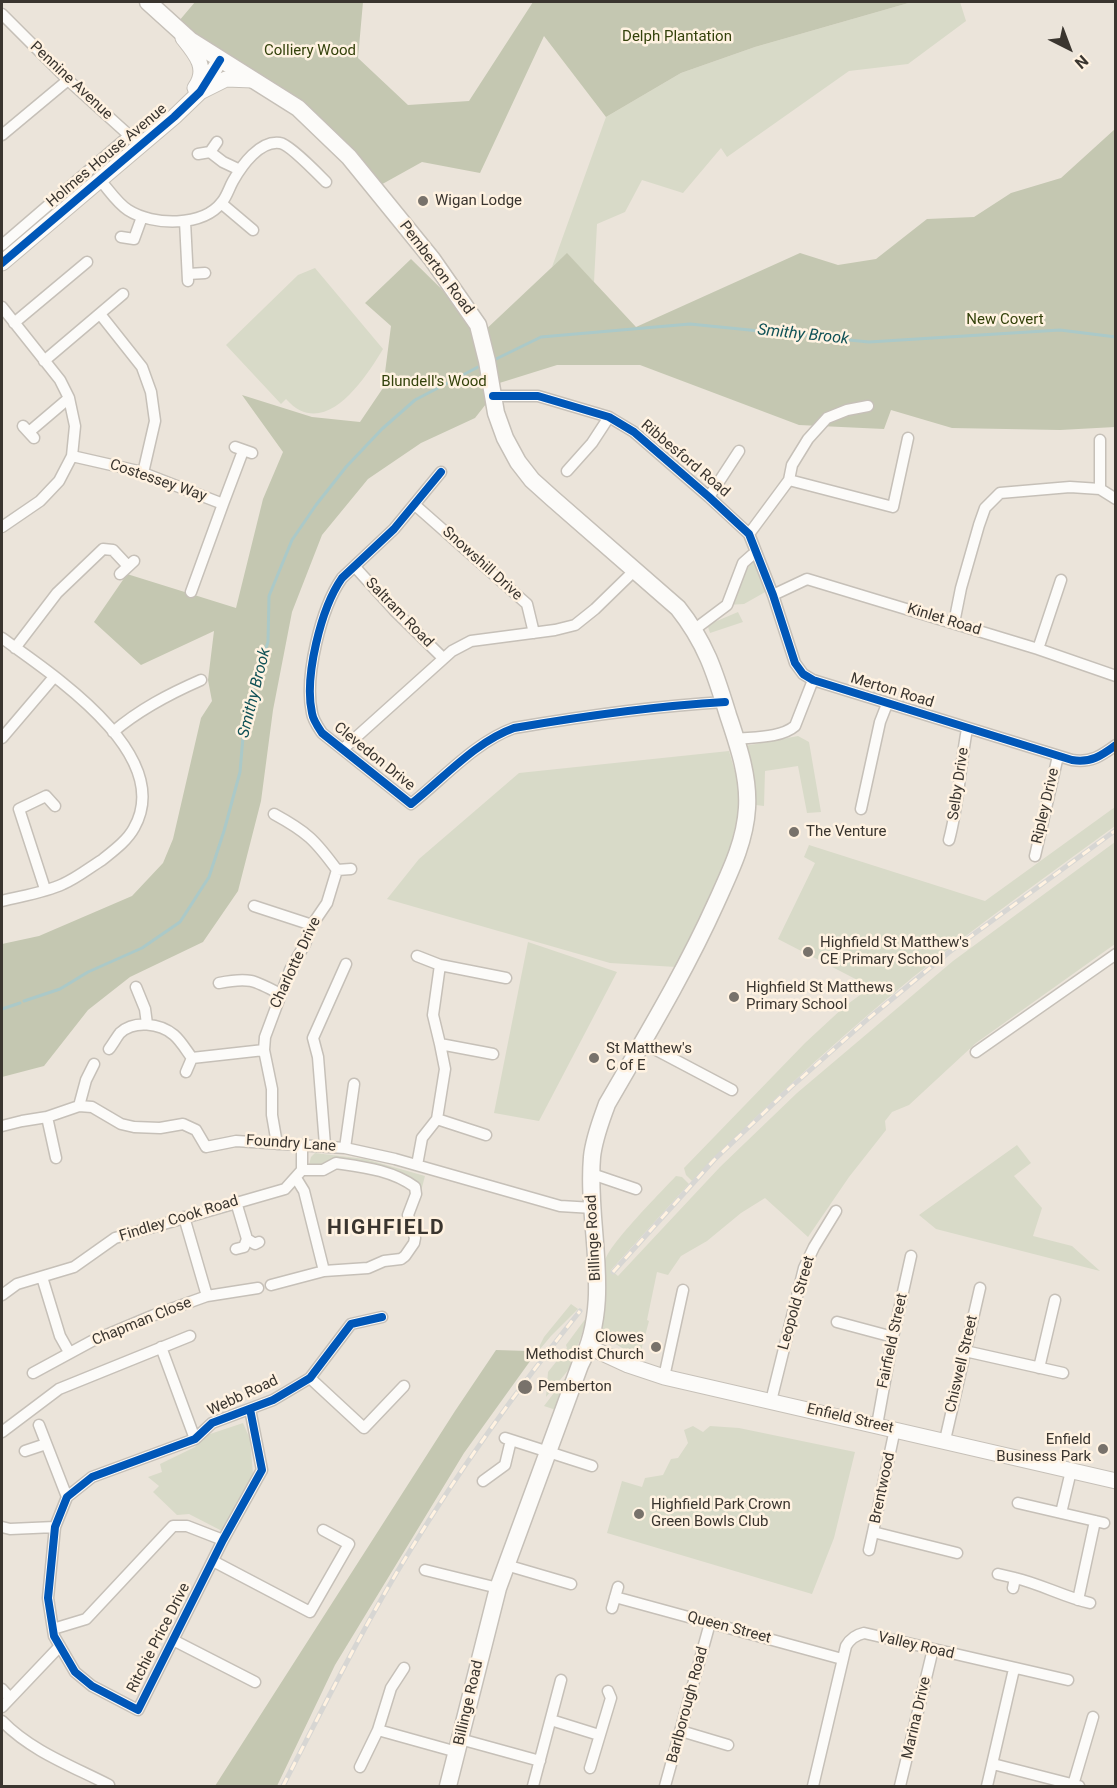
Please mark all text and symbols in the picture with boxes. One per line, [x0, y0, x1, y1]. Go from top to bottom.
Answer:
north arrow [1039, 18, 1099, 78]
park label: Delph Plantation [622, 28, 732, 46]
street label: Pennine Avenue [26, 38, 116, 124]
park label: Colliery Wood [264, 42, 356, 60]
text: N [1071, 51, 1092, 73]
street label: Holmes House Avenue [43, 100, 171, 212]
place label: Wigan Lodge [435, 192, 522, 210]
marker: Wigan Lodge [416, 194, 430, 208]
street label: Pemberton Road [395, 218, 477, 318]
park label: New Covert [966, 311, 1044, 329]
water label: Smithy Brook [756, 321, 850, 349]
park label: Blundell's Wood [381, 373, 487, 391]
street label: Ribbesford Road [637, 417, 733, 501]
street label: Costessey Way [107, 456, 209, 506]
street label: Snowshill Drive [438, 523, 526, 605]
street label: Saltram Road [361, 574, 437, 652]
street label: Kinlet Road [905, 600, 983, 640]
water label: Smithy Brook [235, 646, 275, 740]
street label: Merton Road [848, 670, 936, 712]
street label: Clevedon Drive [330, 719, 418, 795]
street label: Selby Drive [945, 746, 973, 822]
street label: Ripley Drive [1029, 766, 1063, 846]
place label: The Venture [806, 823, 886, 841]
marker: The Venture [787, 825, 801, 839]
street label: Charlotte Drive [267, 914, 325, 1012]
place label: Highfield St Matthew's CE Primary School [820, 934, 969, 969]
marker: Highfield St Matthew's CE Primary School [801, 945, 815, 959]
place label: Highfield St Matthews Primary School [746, 979, 893, 1014]
marker: Highfield St Matthews Primary School [727, 990, 741, 1004]
place label: St Matthew's C of E [606, 1040, 692, 1075]
marker: St Matthew's C of E [587, 1051, 601, 1065]
street label: Foundry Lane [245, 1132, 337, 1156]
street label: Findley Cook Road [117, 1192, 241, 1246]
street label: Billinge Road [583, 1194, 605, 1282]
district label: HIGHFIELD [327, 1216, 445, 1242]
street label: Leopold Street [775, 1254, 819, 1352]
street label: Fairfield Street [874, 1292, 912, 1390]
street label: Chapman Close [90, 1294, 194, 1350]
street label: Chiswell Street [942, 1314, 982, 1414]
place label: Clowes Methodist Church [525, 1329, 644, 1364]
marker: Clowes Methodist Church [649, 1340, 663, 1354]
street label: Webb Road [205, 1372, 281, 1420]
marker: Pemberton [516, 1378, 534, 1396]
place label: Pemberton [538, 1378, 612, 1396]
street label: Enfield Street [805, 1400, 895, 1438]
place label: Enfield Business Park [996, 1431, 1091, 1466]
marker: Enfield Business Park [1096, 1442, 1110, 1456]
street label: Brentwood [867, 1451, 899, 1525]
place label: Highfield Park Crown Green Bowls Club [651, 1496, 791, 1531]
marker: Highfield Park Crown Green Bowls Club [632, 1507, 646, 1521]
street label: Ritchie Price Drive [124, 1580, 194, 1696]
street label: Queen Street [685, 1608, 773, 1648]
street label: Valley Road [876, 1628, 956, 1664]
street label: Barlborough Road [664, 1645, 712, 1765]
street label: Billinge Road [450, 1659, 488, 1747]
street label: Marina Drive [899, 1675, 935, 1761]

